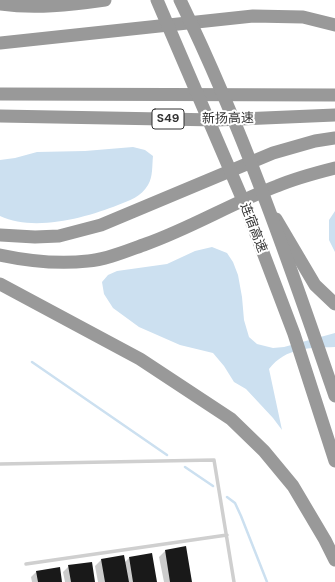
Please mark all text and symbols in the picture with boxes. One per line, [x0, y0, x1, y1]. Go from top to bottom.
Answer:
road number: S49 [152, 109, 184, 129]
street label: 新扬高速 [202, 111, 254, 127]
street label: 连宿高速 [236, 201, 270, 255]

